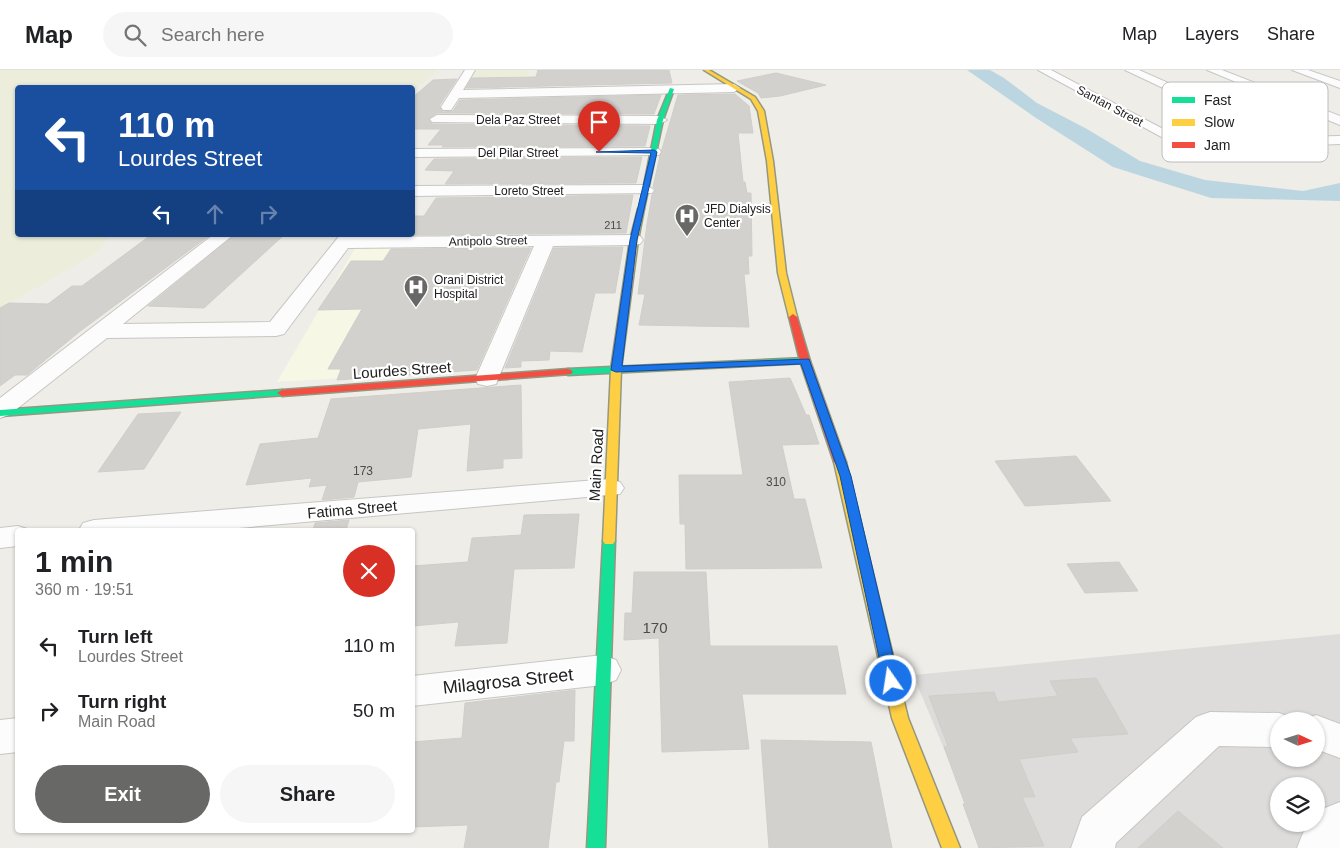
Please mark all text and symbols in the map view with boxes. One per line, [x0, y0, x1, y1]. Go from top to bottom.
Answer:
search box [103, 12, 453, 57]
text: Map [25, 21, 73, 48]
icon: search [121, 21, 149, 49]
text: Search here [161, 24, 265, 45]
text: Map [1122, 24, 1157, 44]
text: Layers [1185, 24, 1239, 44]
text: Share [1267, 24, 1315, 44]
legend [1162, 82, 1328, 162]
street label: Santan Street [1074, 83, 1146, 130]
text: Fast [1204, 92, 1231, 108]
pin [578, 101, 620, 152]
icon: left [35, 105, 100, 170]
text: 110 m [118, 105, 215, 144]
icon: arrive [585, 108, 613, 136]
street label: Dela Paz Street [476, 113, 561, 127]
text: Slow [1204, 114, 1235, 130]
text: Jam [1204, 137, 1230, 153]
text: Lourdes Street [118, 146, 262, 171]
street label: Del Pilar Street [478, 146, 559, 160]
street label: Loreto Street [494, 184, 564, 198]
icon: left [148, 200, 176, 228]
icon: ahead [201, 200, 229, 228]
icon: right [254, 200, 282, 228]
place label: JFD Dialysis Center [704, 202, 771, 230]
hospital icon: JFD Dialysis Center [674, 203, 700, 237]
house number: 211 [604, 219, 622, 231]
street label: Antipolo Street [449, 233, 528, 249]
place label: Orani District Hospital [434, 273, 504, 301]
hospital icon: Orani District Hospital [403, 274, 429, 308]
street label: Lourdes Street [352, 358, 452, 382]
street label: Main Road [586, 428, 606, 502]
house number: 173 [353, 464, 373, 478]
house number: 310 [766, 475, 786, 489]
street label: Fatima Street [306, 497, 398, 521]
text: 1 min [35, 545, 113, 578]
button: close [343, 545, 395, 597]
text: 360 m · 19:51 [35, 581, 134, 598]
house number: 170 [642, 619, 668, 636]
text: Turn left [78, 626, 153, 647]
icon: left [35, 632, 63, 660]
text: 110 m [344, 635, 395, 656]
text: Lourdes Street [78, 648, 183, 665]
position arrow [864, 654, 916, 706]
street label: Milagrosa Street [442, 664, 574, 698]
text: Turn right [78, 691, 166, 712]
icon: right [35, 697, 63, 725]
text: 50 m [353, 700, 395, 721]
north arrow [1270, 712, 1325, 768]
map controls [1270, 712, 1325, 832]
text: Main Road [78, 713, 155, 730]
button: Exit [35, 765, 210, 823]
button: Share [220, 765, 395, 823]
button: layers [1270, 777, 1325, 832]

